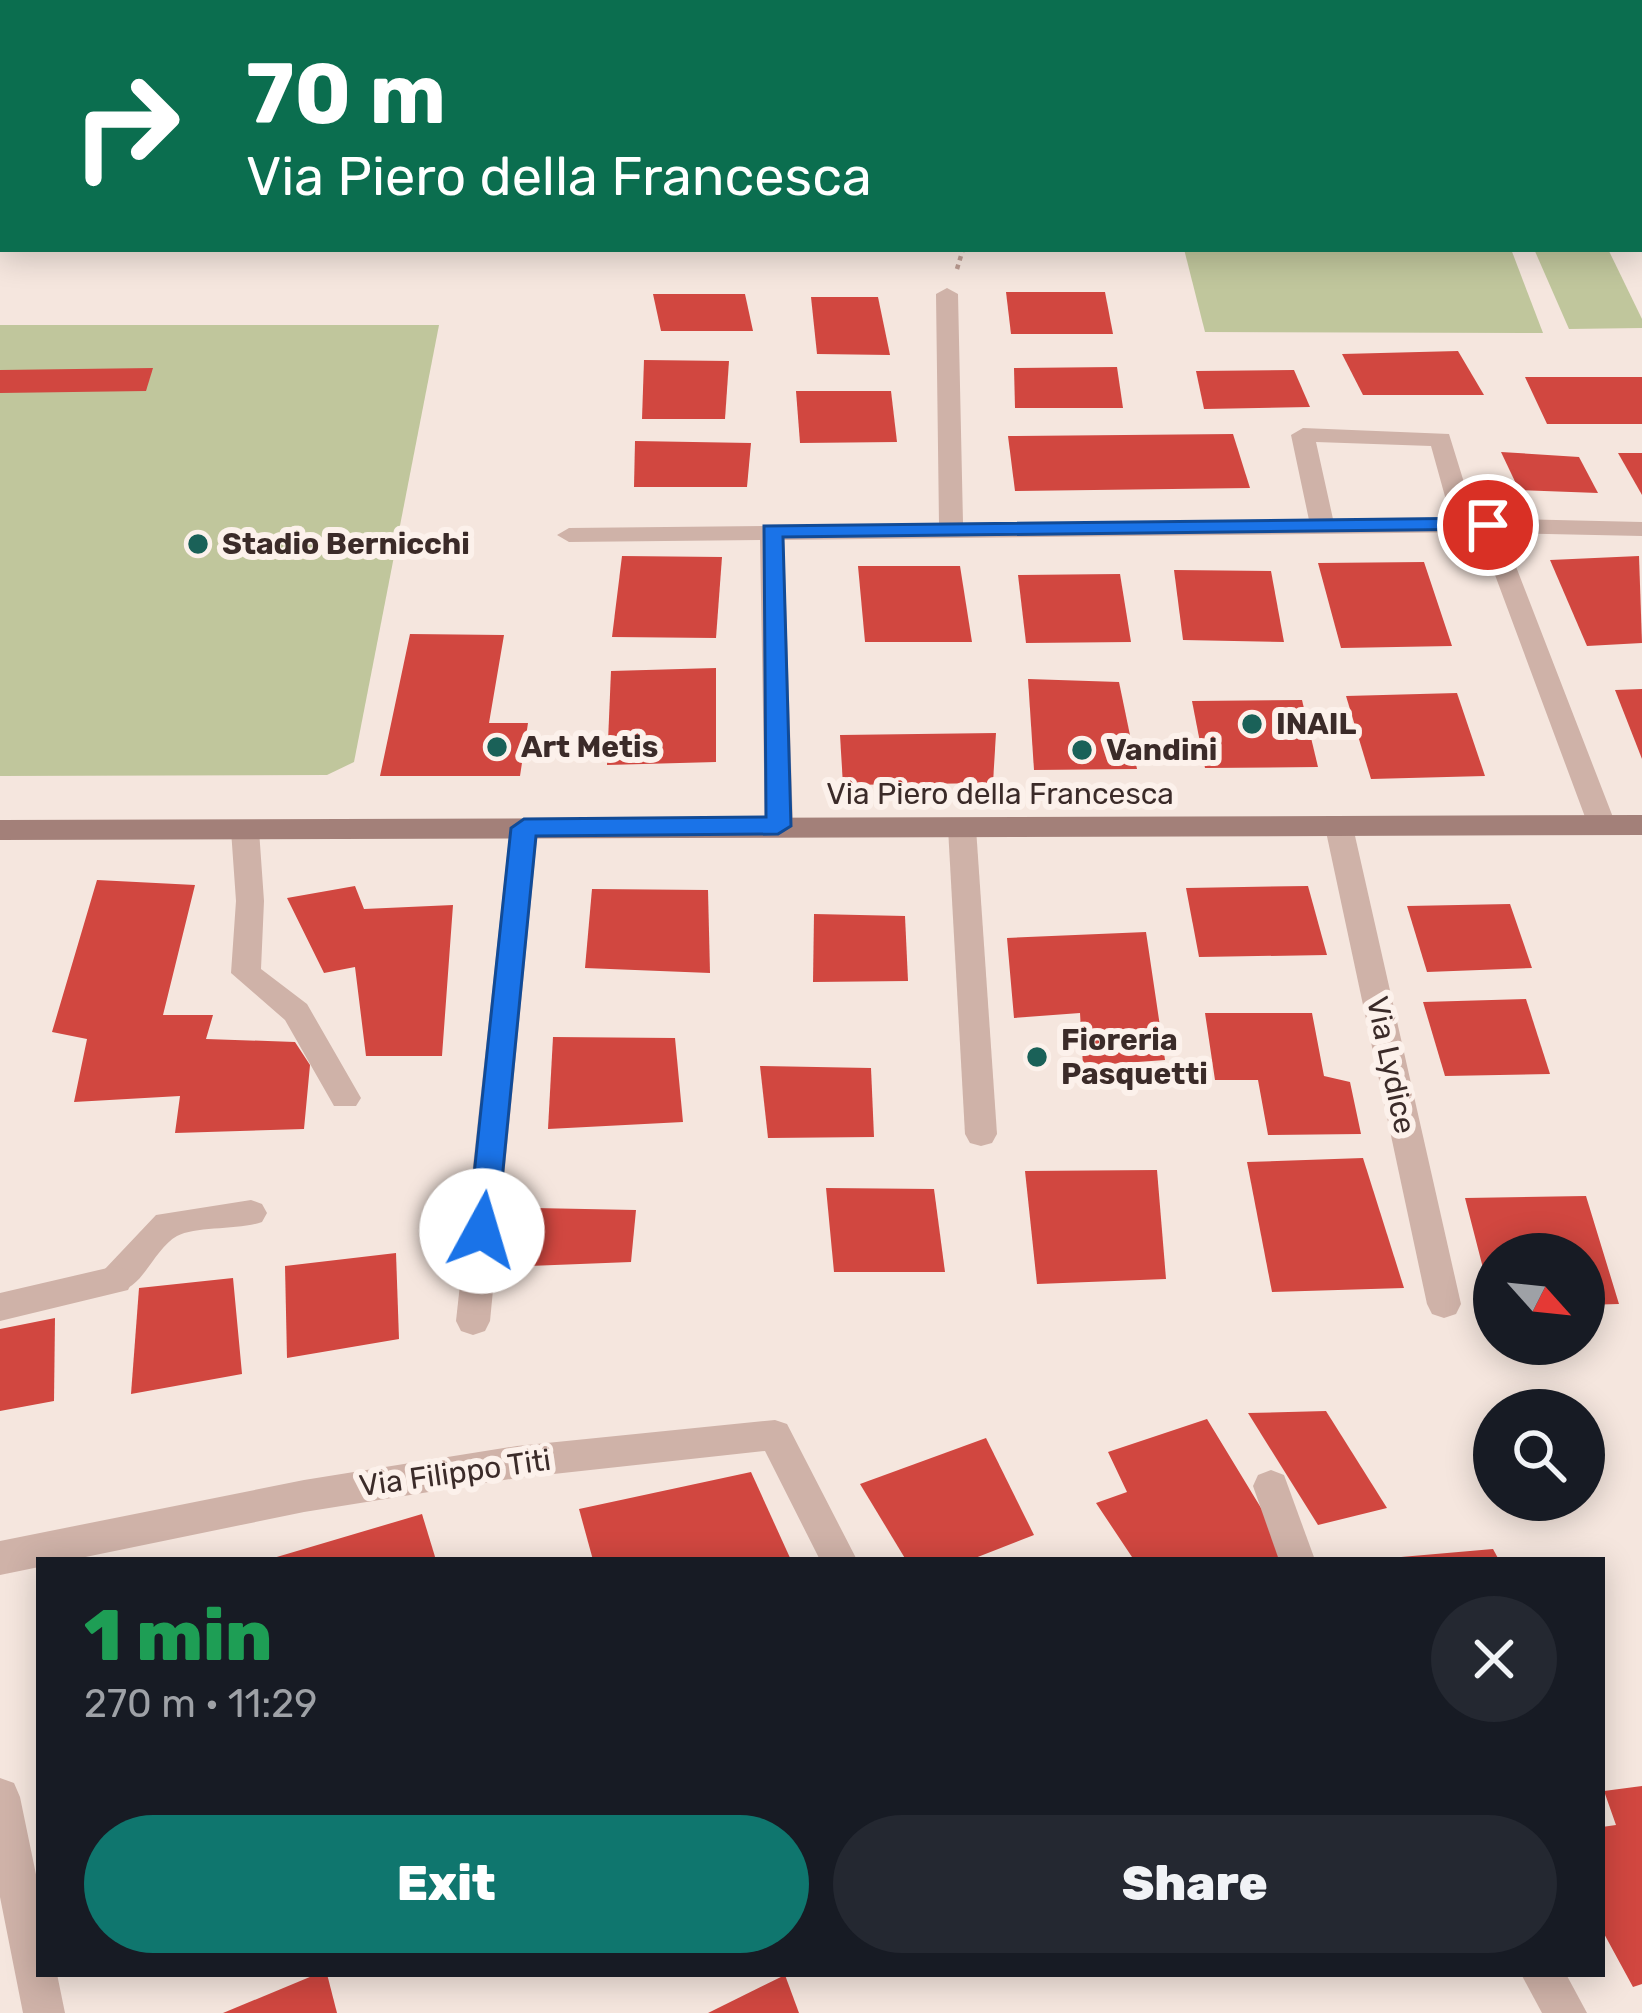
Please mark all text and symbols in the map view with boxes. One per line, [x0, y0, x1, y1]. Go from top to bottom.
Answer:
text: 70 m [246, 44, 446, 144]
icon: right [48, 48, 204, 204]
text: Via Piero della Francesca [246, 145, 872, 209]
pin [1437, 474, 1539, 576]
icon: arrive [1455, 492, 1521, 558]
place label: Stadio Bernicchi [222, 526, 470, 562]
marker: Stadio Bernicchi [185, 531, 211, 557]
place label: INAIL [1276, 706, 1356, 742]
marker: INAIL [1239, 711, 1265, 737]
place label: Art Metis [521, 729, 658, 765]
place label: Vandini [1106, 732, 1217, 768]
marker: Art Metis [484, 734, 510, 760]
marker: Vandini [1069, 737, 1095, 763]
street label: Via Piero della Francesca [826, 776, 1174, 812]
street label: Via Lydice [1359, 993, 1423, 1137]
place label: Fioreria Pasquetti [1061, 1022, 1208, 1092]
marker: Fioreria Pasquetti [1024, 1044, 1050, 1070]
position arrow [419, 1168, 545, 1294]
north arrow [1473, 1233, 1605, 1365]
map controls [1473, 1233, 1605, 1521]
button: search [1473, 1389, 1605, 1521]
street label: Via Filippo Titi [357, 1442, 553, 1504]
text: 1 min [84, 1593, 272, 1678]
button: close [1431, 1596, 1557, 1722]
text: 270 m · 11:29 [84, 1681, 317, 1727]
button: Exit [84, 1815, 809, 1953]
button: Share [833, 1815, 1557, 1953]

